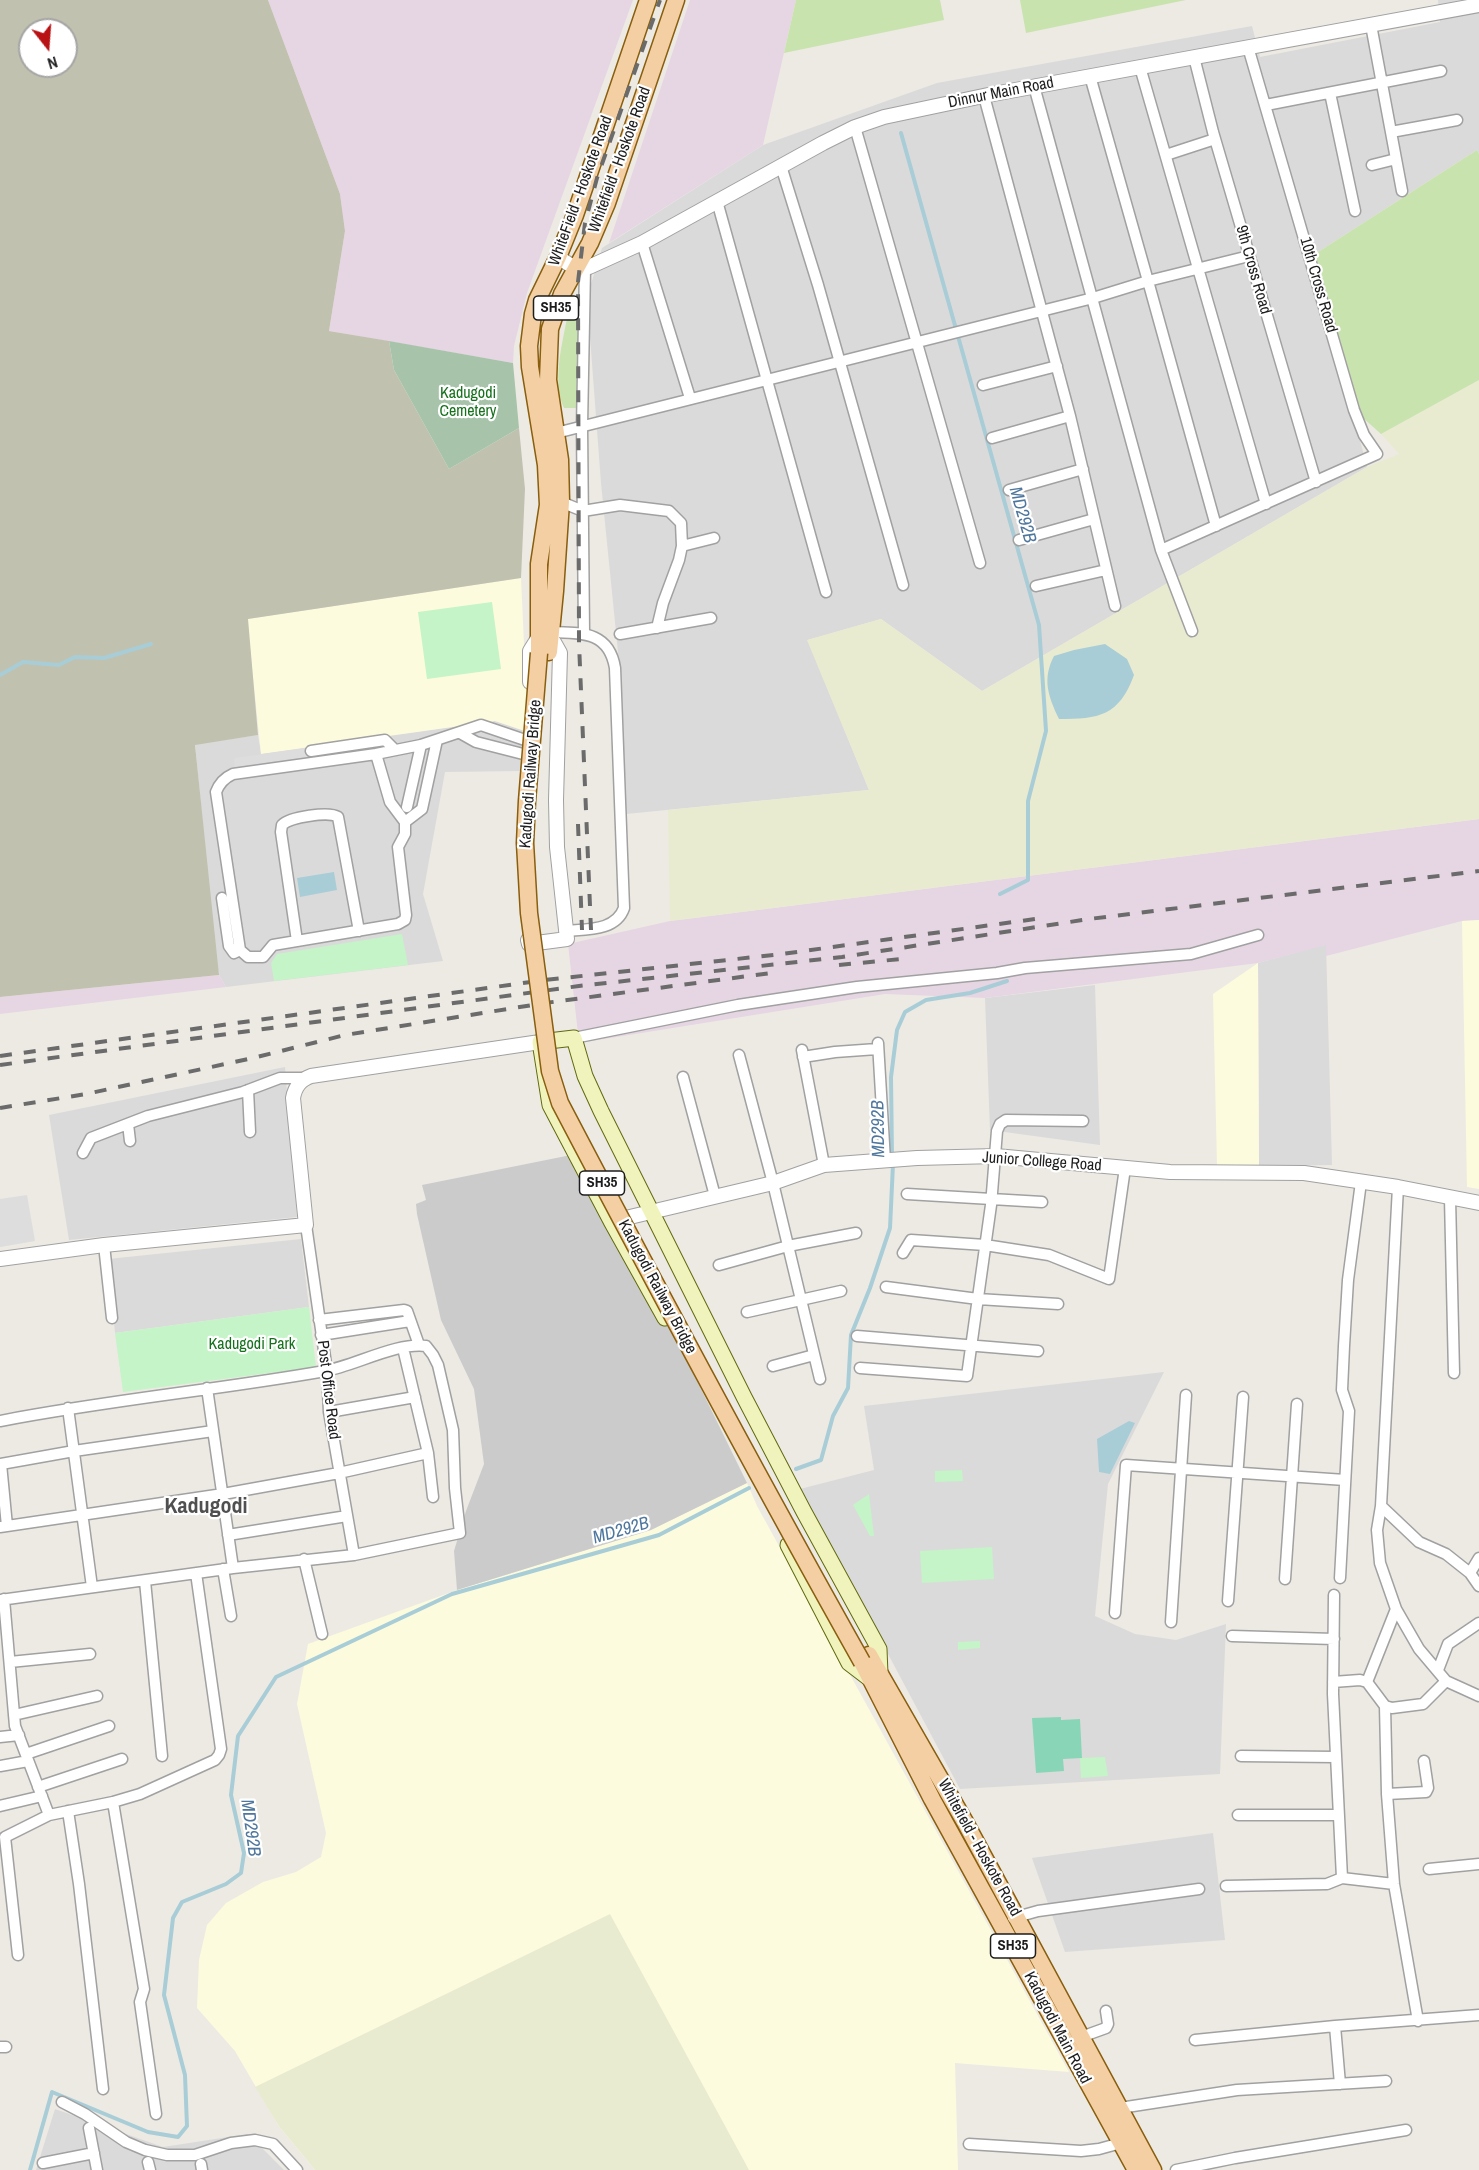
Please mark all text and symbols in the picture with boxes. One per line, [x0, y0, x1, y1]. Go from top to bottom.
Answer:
north arrow [18, 18, 78, 78]
text: N [45, 51, 60, 75]
street label: Dinnur Main Road [947, 73, 1055, 113]
street label: Whitefield - Hoskote Road [585, 84, 655, 236]
street label: WhiteField - Hoskote Road [545, 113, 617, 269]
street label: 9th Cross Road [1231, 224, 1275, 316]
street label: 10th Cross Road [1295, 235, 1341, 335]
road number: SH35 [534, 296, 578, 320]
park label: Kadugodi Cemetery [440, 384, 496, 422]
water label: MD292B [1004, 484, 1040, 546]
street label: Kadugodi Railway Bridge [516, 699, 546, 849]
water label: MD292B [868, 1100, 890, 1158]
street label: Junior College Road [982, 1148, 1102, 1176]
road number: SH35 [580, 1171, 624, 1195]
street label: Kadugodi Railway Bridge [614, 1217, 700, 1357]
park label: Kadugodi Park [209, 1335, 295, 1355]
street label: Post Office Road [312, 1339, 344, 1441]
district label: Kadugodi [164, 1494, 248, 1520]
water label: MD292B [590, 1513, 652, 1549]
street label: Whitefield - Hoskote Road [933, 1776, 1025, 1920]
water label: MD292B [235, 1798, 265, 1858]
road number: SH35 [990, 1934, 1036, 1958]
street label: Kadugodi Main Road [1019, 1969, 1095, 2087]

